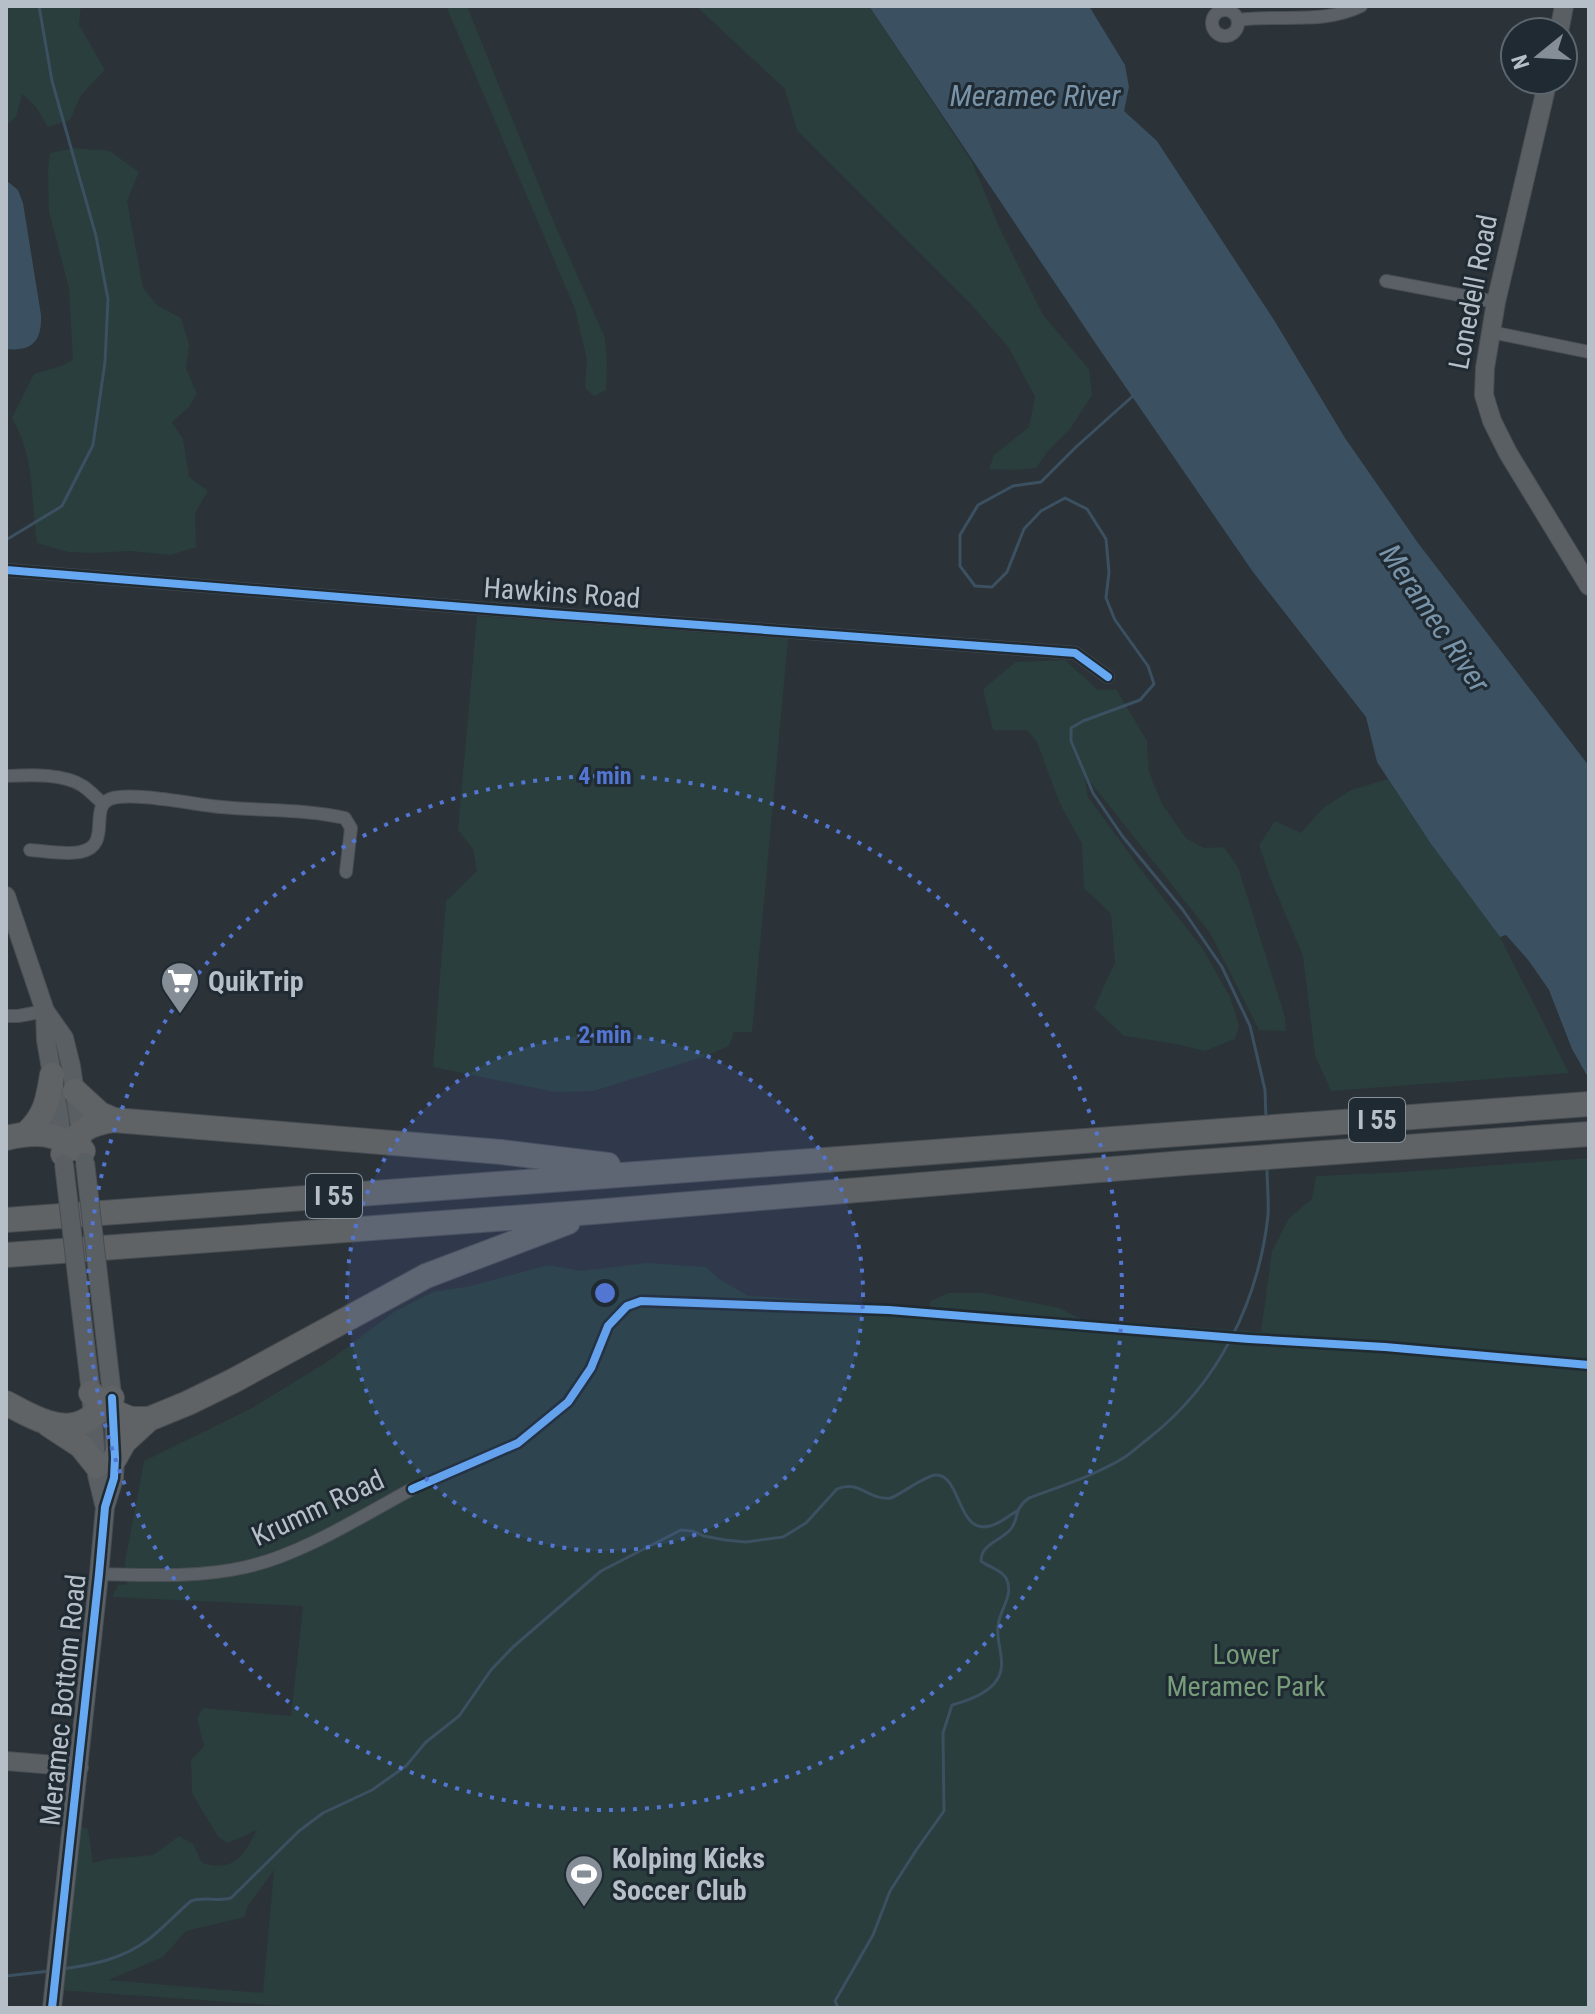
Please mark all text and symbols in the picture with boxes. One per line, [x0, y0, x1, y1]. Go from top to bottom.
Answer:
north arrow [1499, 16, 1579, 96]
text: N [1506, 52, 1534, 72]
water label: Meramec River [950, 78, 1121, 113]
street label: Lonedell Road [1442, 212, 1504, 372]
water label: Meramec River [1373, 538, 1498, 699]
street label: Hawkins Road [483, 571, 641, 615]
text: 4 min [578, 762, 632, 790]
supermarket icon: QuikTrip [159, 960, 201, 1015]
place label: QuikTrip [208, 965, 304, 998]
text: 2 min [578, 1021, 632, 1049]
road number: I 55 [1349, 1098, 1405, 1142]
road number: I 55 [306, 1174, 362, 1218]
centre of rings [591, 1279, 619, 1307]
street label: Krumm Road [247, 1463, 389, 1553]
street label: Meramec Bottom Road [33, 1573, 93, 1827]
park label: Lower Meramec Park [1166, 1638, 1326, 1703]
place label: Kolping Kicks Soccer Club [612, 1842, 765, 1907]
sports icon: Kolping Kicks Soccer Club [563, 1853, 605, 1908]

